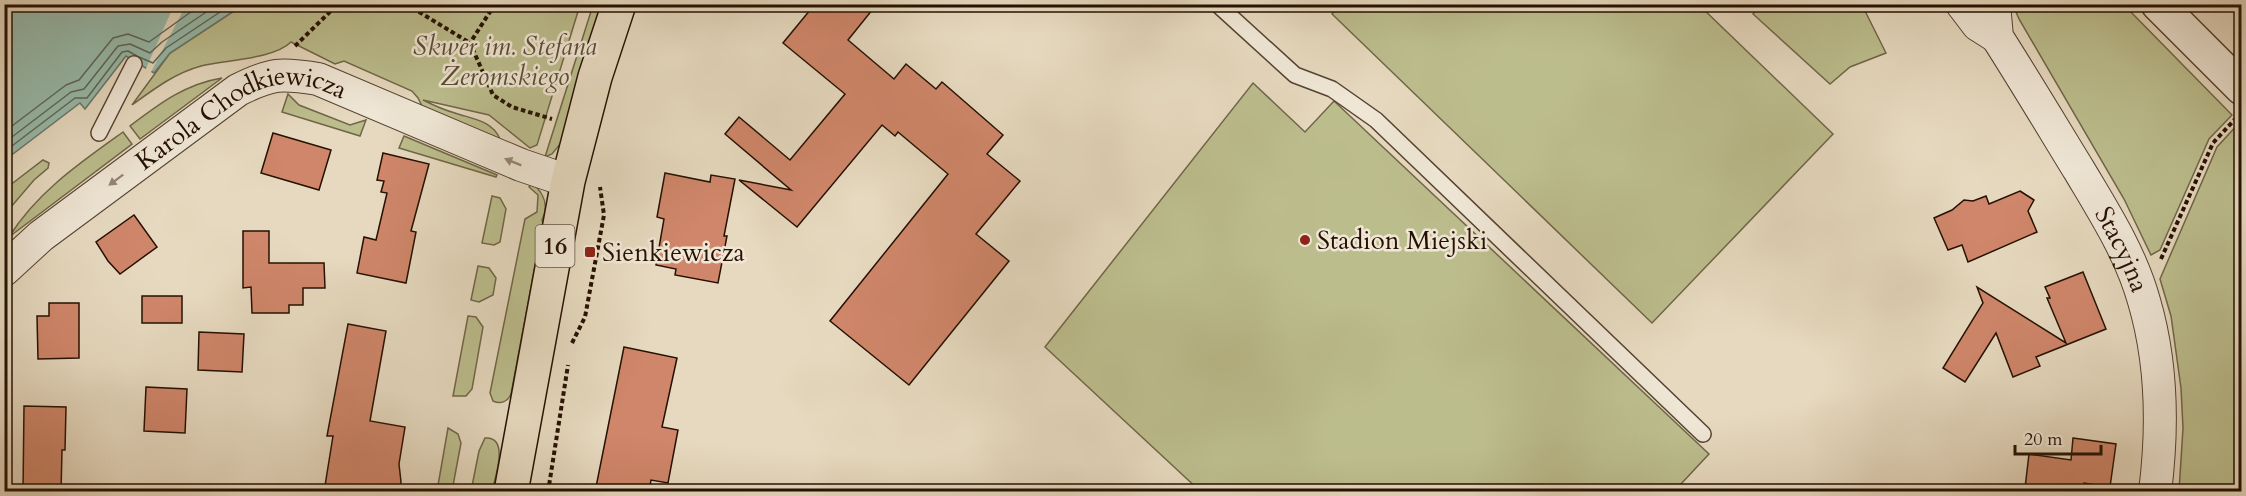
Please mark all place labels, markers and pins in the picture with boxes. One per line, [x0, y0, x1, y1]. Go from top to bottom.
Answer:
place label: Stadion Miejski [1317, 223, 1487, 258]
marker: Stadion Miejski [1298, 233, 1312, 247]
place label: Sienkiewicza [602, 235, 745, 270]
marker: Sienkiewicza [583, 245, 597, 259]

